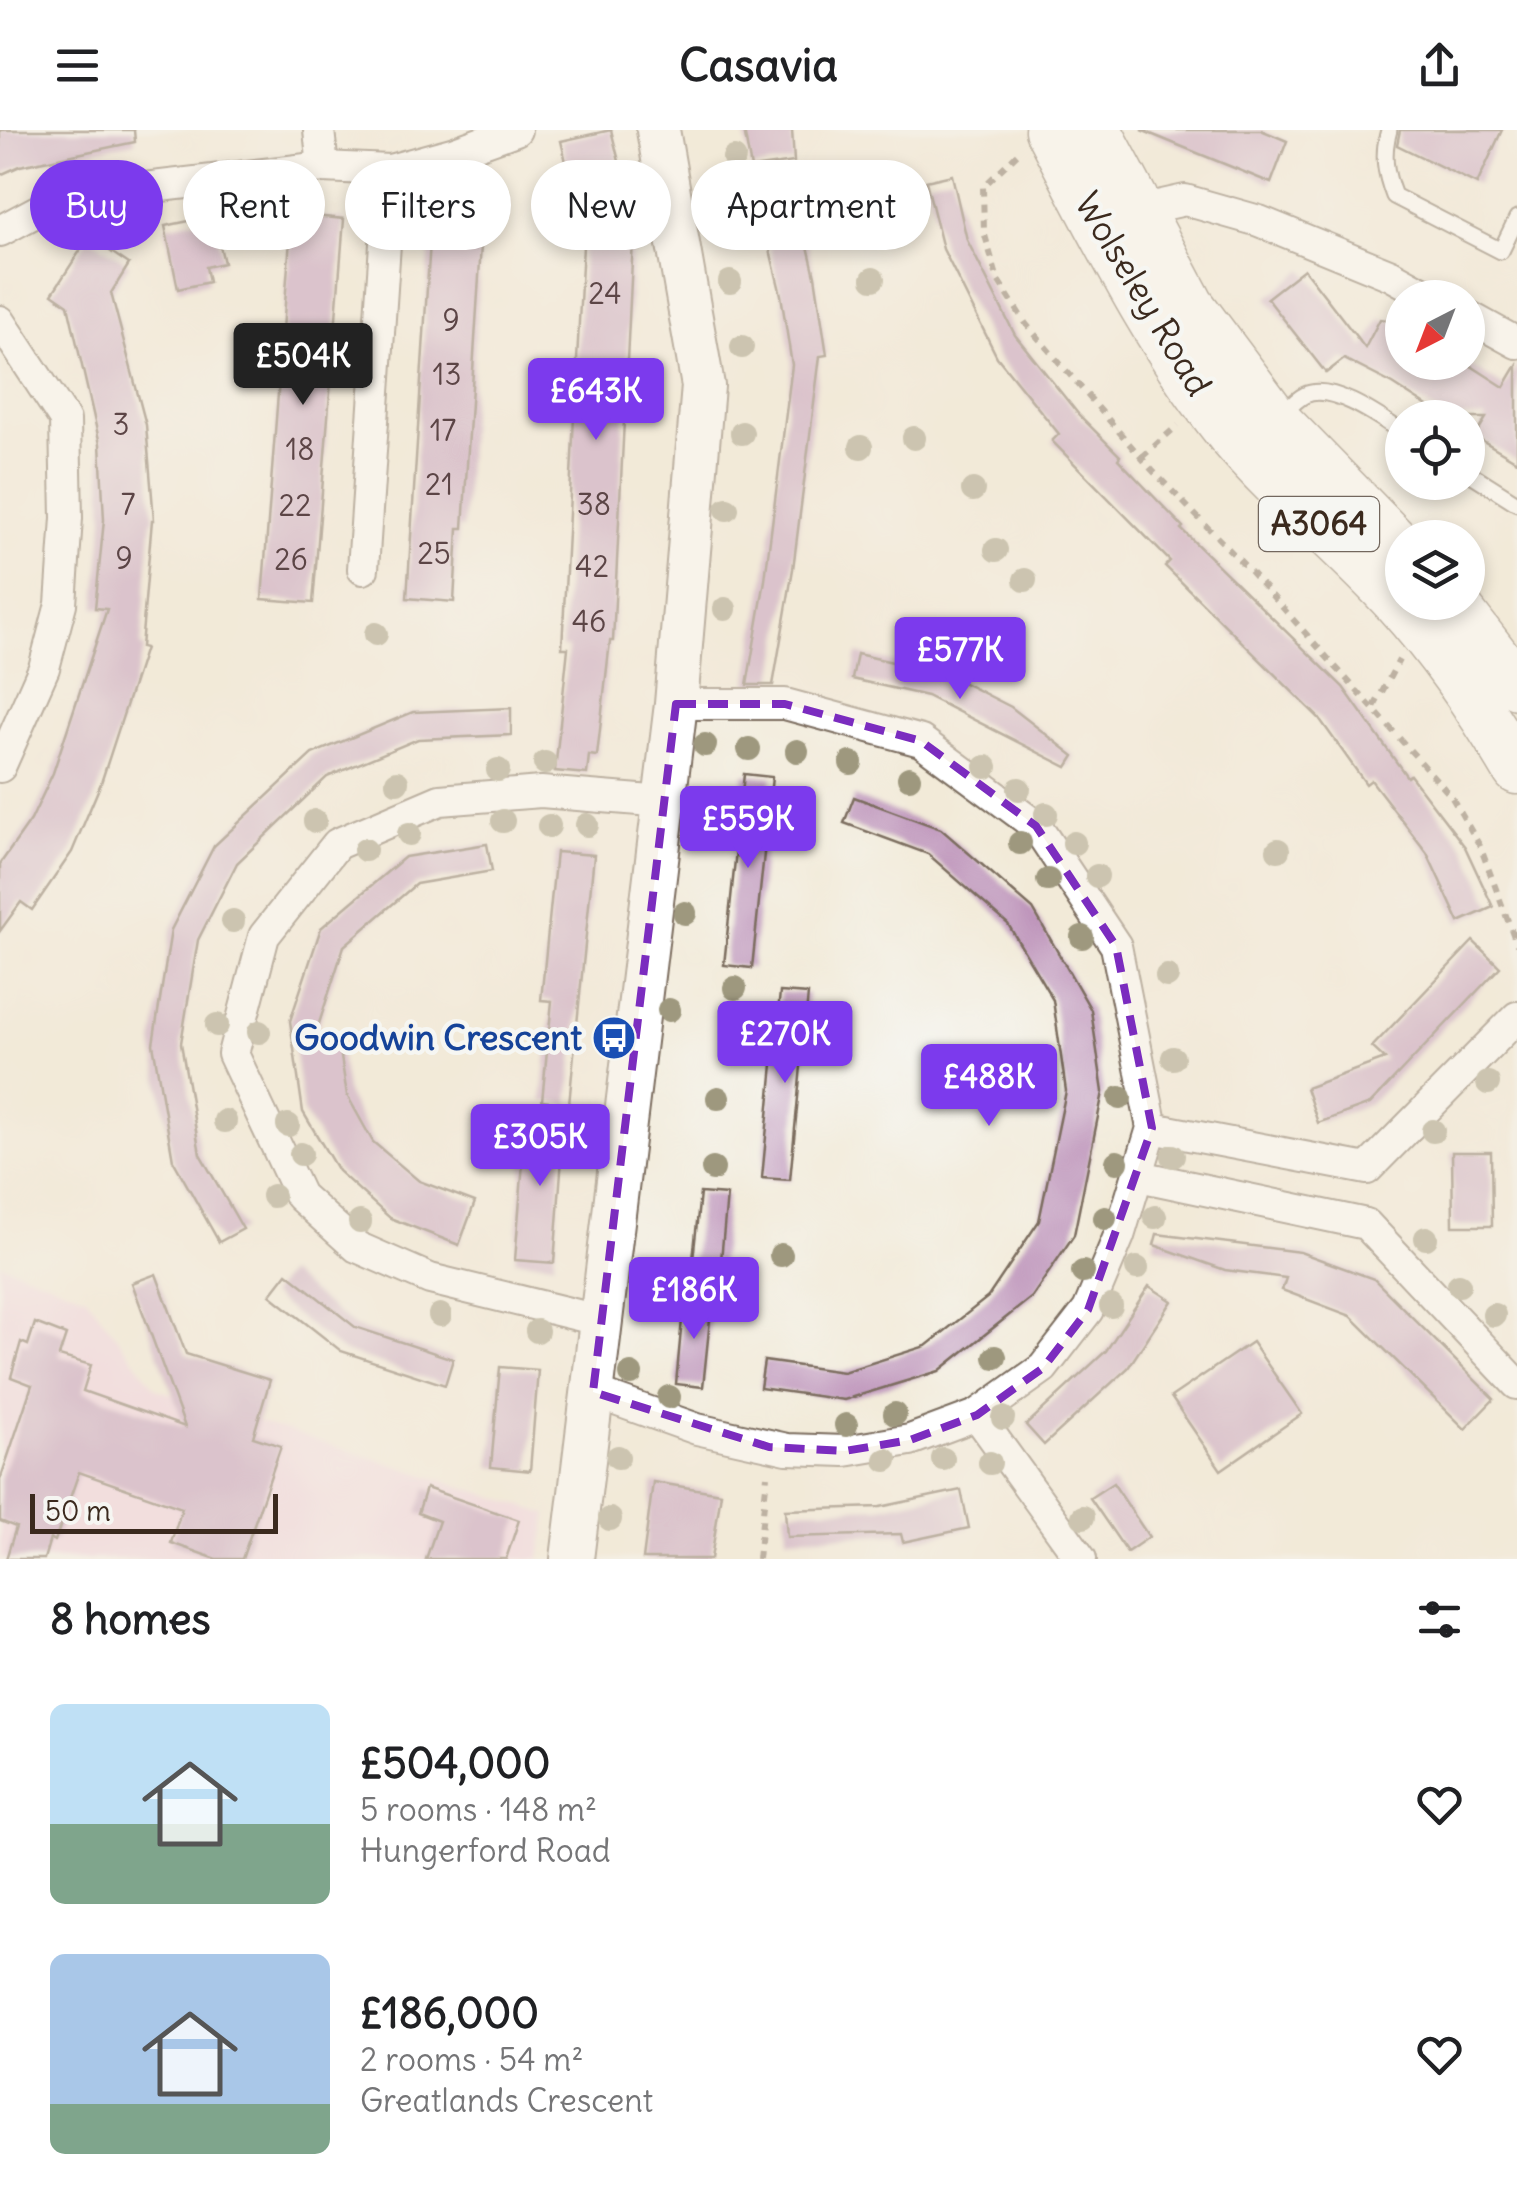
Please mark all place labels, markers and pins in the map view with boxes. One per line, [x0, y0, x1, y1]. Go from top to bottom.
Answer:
pin: £504K [233, 323, 373, 408]
pin: £643K [526, 358, 666, 443]
pin: £577K [890, 617, 1030, 702]
pin: £559K [678, 786, 818, 871]
pin: £270K [715, 1001, 855, 1086]
place label: Goodwin Crescent [294, 1015, 582, 1059]
bus stop icon: Goodwin Crescent [591, 1015, 637, 1061]
pin: £488K [919, 1044, 1059, 1129]
pin: £305K [470, 1104, 610, 1189]
pin: £186K [624, 1257, 764, 1342]

